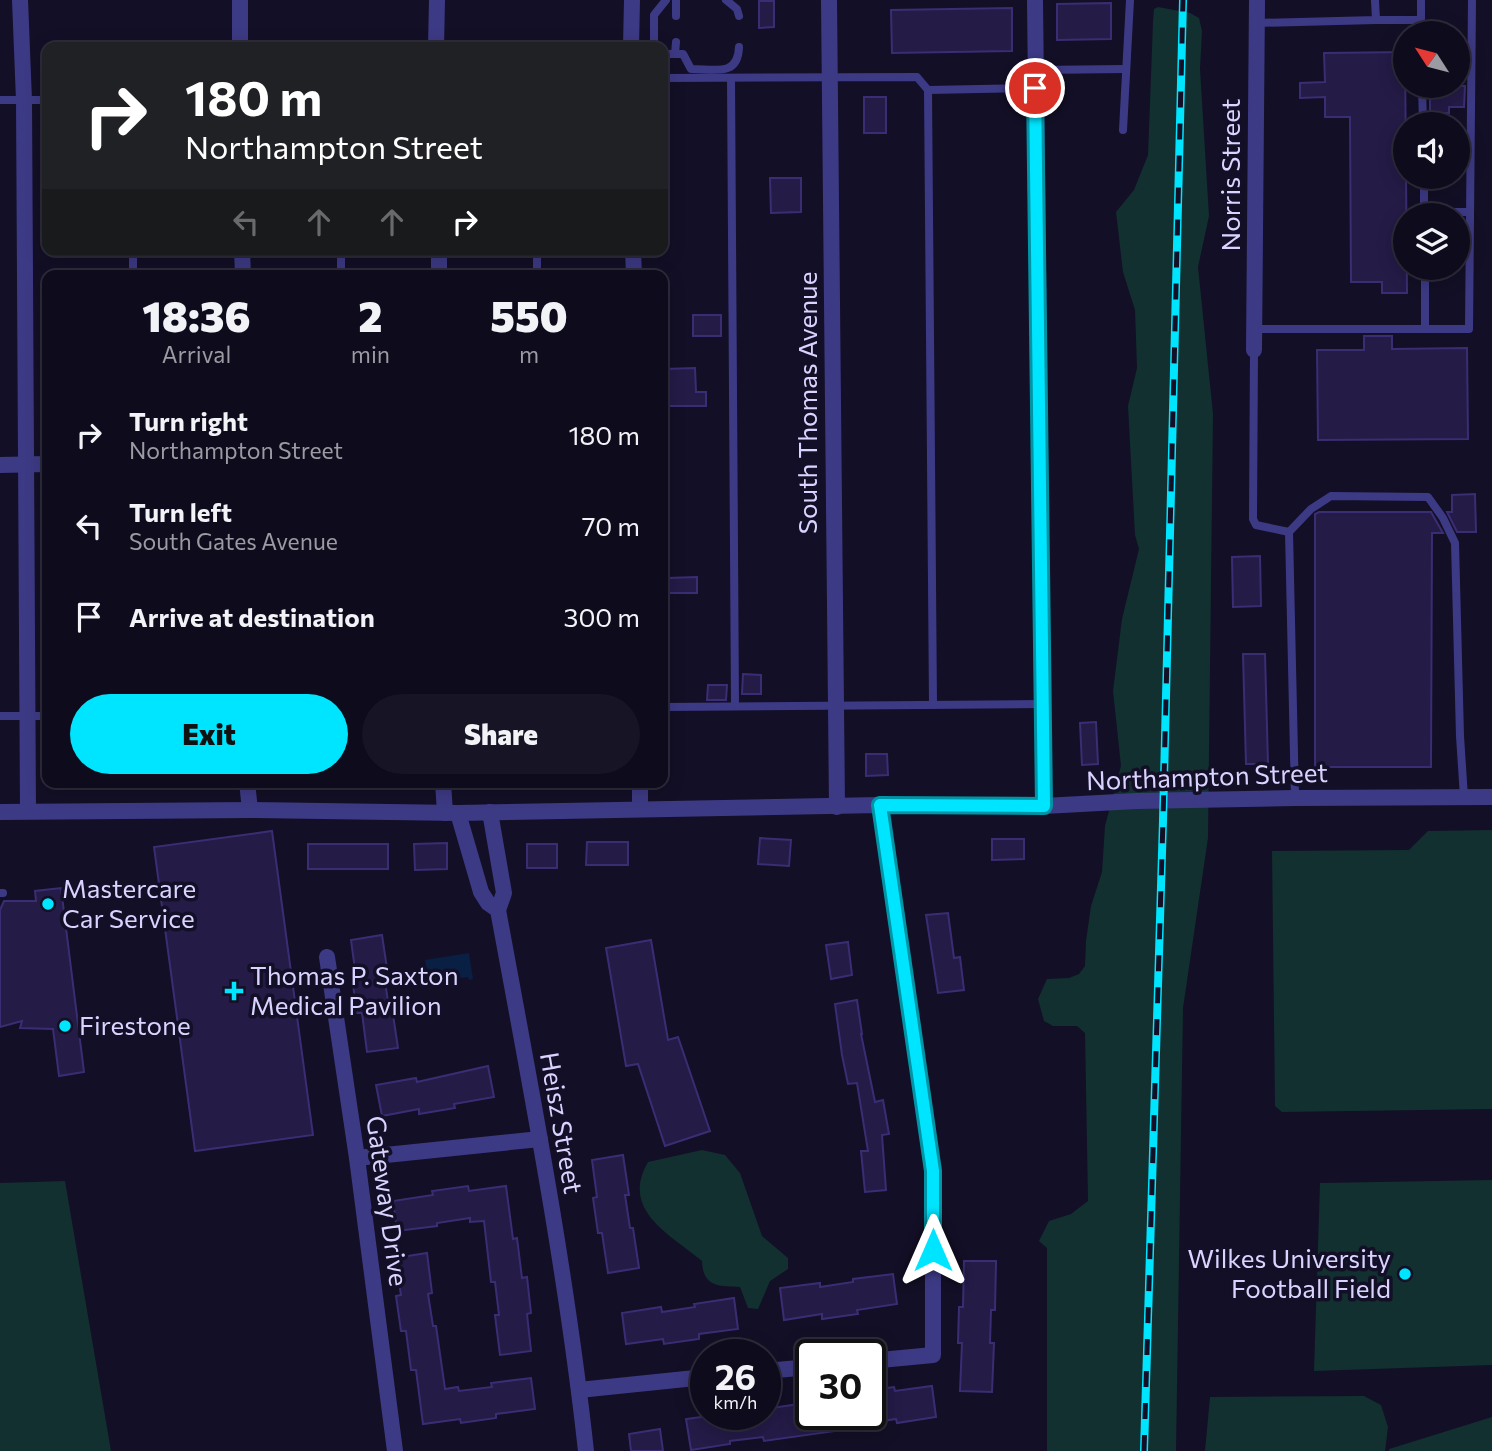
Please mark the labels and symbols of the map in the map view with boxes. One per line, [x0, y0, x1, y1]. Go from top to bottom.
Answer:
north arrow [1393, 21, 1470, 98]
pin [1005, 58, 1065, 118]
street label: Norris Street [1214, 99, 1245, 251]
street label: South Thomas Avenue [791, 272, 822, 534]
street label: Northampton Street [1086, 756, 1328, 795]
place label: Mastercare Car Service [62, 872, 196, 933]
marker: Mastercare Car Service [40, 896, 56, 912]
place label: Thomas P. Saxton Medical Pavilion [250, 959, 459, 1020]
marker: Thomas P. Saxton Medical Pavilion [224, 981, 244, 1001]
place label: Firestone [79, 1009, 191, 1040]
marker: Firestone [57, 1018, 73, 1034]
street label: Heisz Street [535, 1050, 590, 1196]
street label: Gateway Drive [361, 1114, 416, 1288]
position arrow [896, 1213, 970, 1287]
place label: Wilkes University Football Field [1187, 1242, 1391, 1303]
marker: Wilkes University Football Field [1397, 1266, 1413, 1282]
speed limit sign: 30 [795, 1339, 886, 1430]

